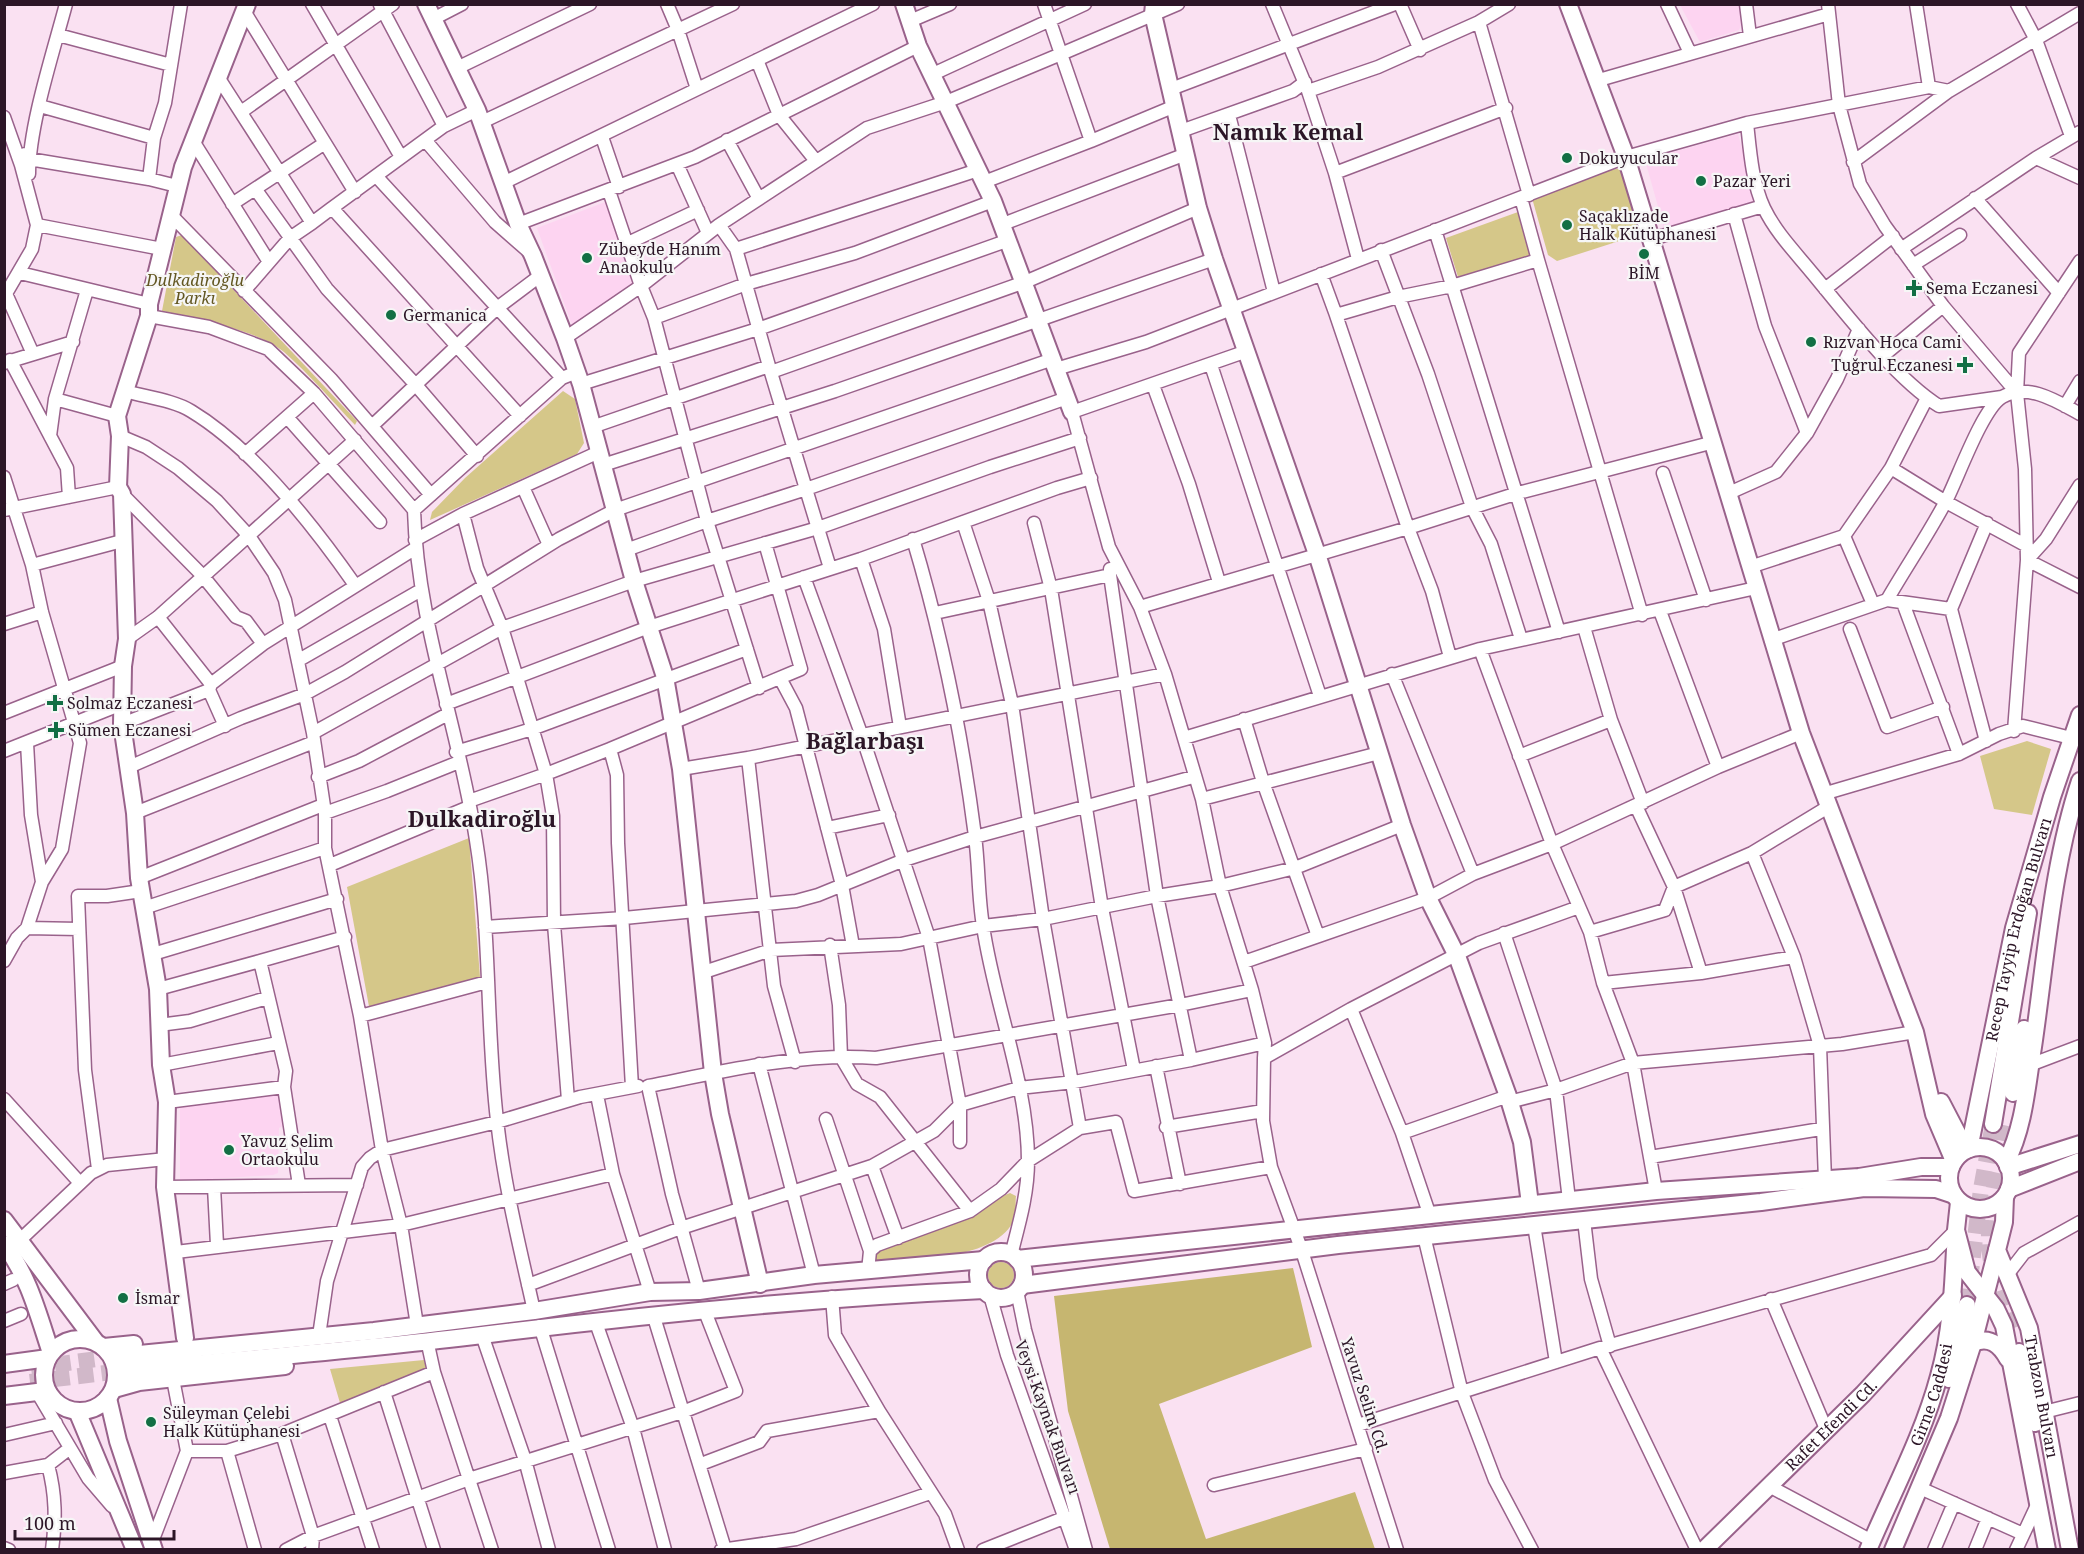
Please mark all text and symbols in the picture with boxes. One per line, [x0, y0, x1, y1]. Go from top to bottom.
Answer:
district label: Namık Kemal [1213, 116, 1364, 146]
place label: Dokuyucular [1579, 147, 1679, 169]
marker: Dokuyucular [1560, 151, 1574, 165]
place label: Pazar Yeri [1713, 170, 1791, 192]
marker: Pazar Yeri [1694, 174, 1708, 188]
place label: Saçaklızade Halk Kütüphanesi [1579, 205, 1716, 245]
marker: Saçaklızade Halk Kütüphanesi [1560, 218, 1574, 232]
place label: Zübeyde Hanım Anaokulu [599, 238, 721, 278]
marker: BİM [1637, 247, 1651, 261]
marker: Zübeyde Hanım Anaokulu [580, 251, 594, 265]
place label: BİM [1628, 262, 1660, 284]
park label: Dulkadiroğlu Parkı [145, 269, 245, 309]
place label: Sema Eczanesi [1926, 277, 2038, 299]
marker: Sema Eczanesi [1907, 281, 1921, 295]
place label: Germanica [403, 304, 487, 326]
marker: Germanica [384, 308, 398, 322]
place label: Rızvan Hoca Cami [1823, 331, 1962, 353]
marker: Rızvan Hoca Cami [1804, 335, 1818, 349]
place label: Tuğrul Eczanesi [1831, 354, 1953, 376]
marker: Tuğrul Eczanesi [1958, 358, 1972, 372]
place label: Solmaz Eczanesi [67, 692, 193, 714]
marker: Solmaz Eczanesi [48, 696, 62, 710]
place label: Sümen Eczanesi [68, 719, 191, 741]
marker: Sümen Eczanesi [49, 723, 63, 737]
district label: Bağlarbaşı [806, 725, 925, 755]
district label: Dulkadiroğlu [408, 803, 556, 833]
street label: Recep Tayyip Erdoğan Bulvarı [1980, 815, 2056, 1043]
place label: Yavuz Selim Ortaokulu [240, 1130, 333, 1170]
marker: Yavuz Selim Ortaokulu [222, 1143, 236, 1157]
place label: İsmar [135, 1287, 180, 1309]
marker: İsmar [116, 1291, 130, 1305]
street label: Yavuz Selim Cd. [1336, 1334, 1394, 1456]
street label: Trabzon Bulvarı [2020, 1334, 2064, 1460]
street label: Veysi Kaynak Bulvarı [1010, 1337, 1086, 1497]
street label: Girne Caddesi [1905, 1342, 1957, 1449]
street label: Rafet Efendi Cd. [1780, 1375, 1882, 1476]
place label: Süleyman Çelebi Halk Kütüphanesi [163, 1402, 300, 1442]
marker: Süleyman Çelebi Halk Kütüphanesi [144, 1415, 158, 1429]
scale bar [15, 1503, 174, 1541]
text: 100 m [24, 1511, 76, 1535]

